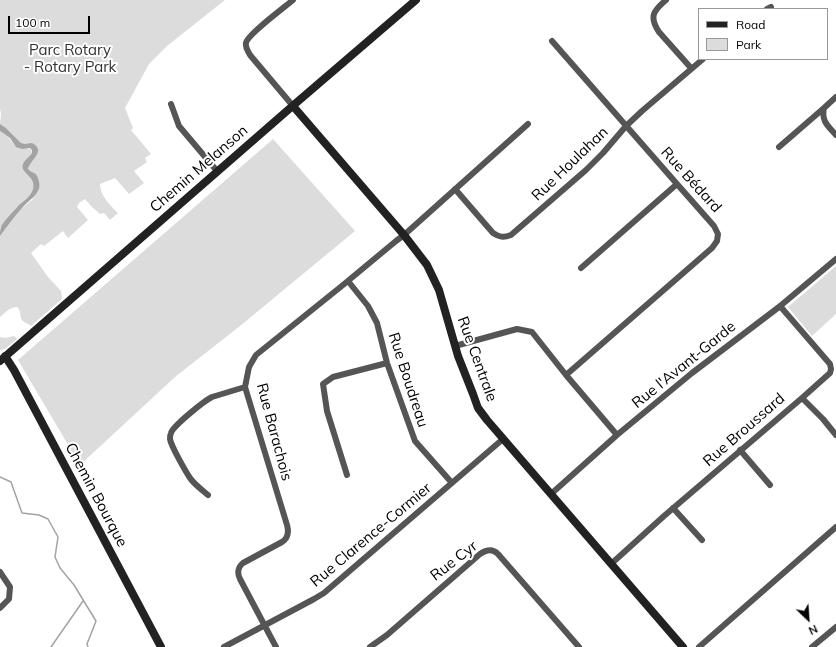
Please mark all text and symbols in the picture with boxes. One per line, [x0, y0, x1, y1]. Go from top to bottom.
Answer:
scale bar [10, 8, 92, 34]
legend [698, 8, 828, 60]
text: 100 m [15, 15, 50, 30]
text: Road [736, 17, 765, 32]
text: Park [736, 37, 761, 52]
park label: Parc Rotary - Rotary Park [24, 41, 116, 76]
street label: Chemin Melanson [146, 122, 252, 216]
street label: Rue Houlahan [528, 123, 612, 205]
street label: Rue Bédard [657, 144, 725, 216]
street label: Rue Centrale [453, 314, 501, 404]
street label: Rue l'Avant-Garde [629, 318, 739, 412]
street label: Rue Boudreau [384, 330, 432, 430]
street label: Rue Barachois [252, 381, 296, 483]
street label: Rue Broussard [700, 390, 788, 470]
street label: Chemin Bourque [61, 440, 131, 550]
street label: Rue Clarence-Cormier [307, 479, 435, 591]
street label: Rue Cyr [427, 537, 481, 585]
north arrow [788, 599, 828, 639]
text: N [806, 622, 820, 638]

